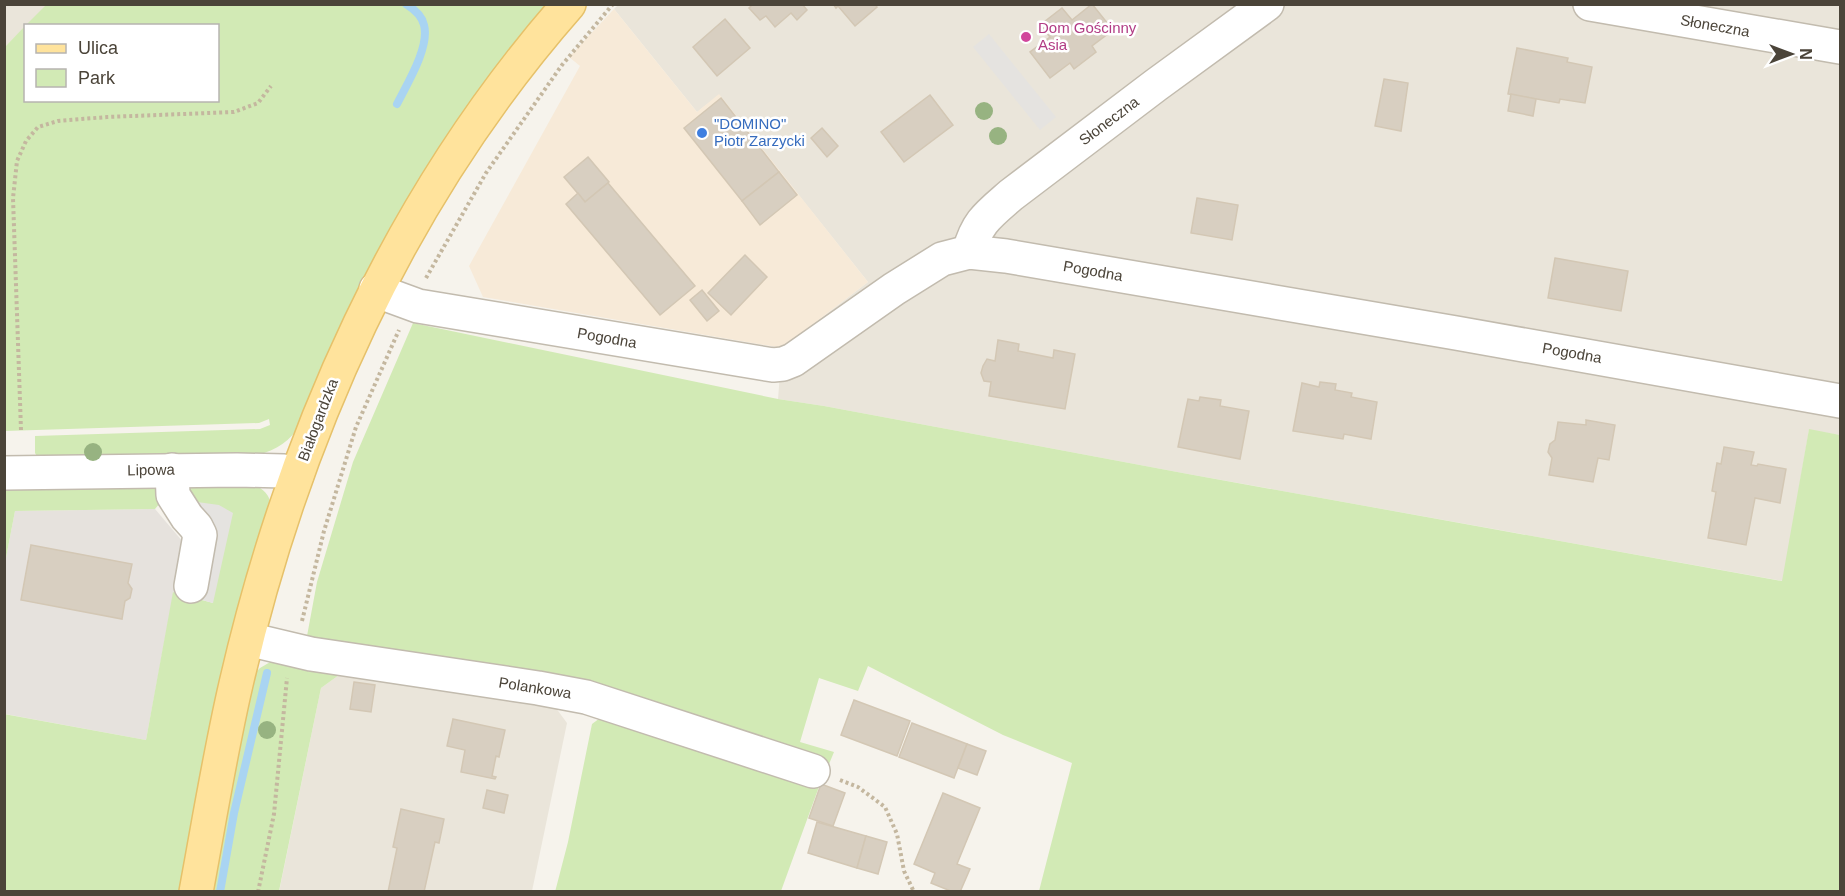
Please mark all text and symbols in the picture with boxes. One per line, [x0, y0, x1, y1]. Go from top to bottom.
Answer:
street label: Słoneczna [1679, 11, 1752, 40]
place label: Dom Gościnny Asia [1038, 19, 1137, 53]
legend [24, 24, 219, 102]
north arrow [1761, 24, 1821, 84]
marker: Dom Gościnny Asia [1019, 30, 1033, 44]
text: Ulica [78, 38, 119, 58]
text: N [1797, 48, 1814, 60]
text: Park [78, 68, 116, 88]
street label: Słoneczna [1076, 92, 1142, 148]
place label: "DOMINO" Piotr Zarzycki [714, 115, 805, 149]
marker: "DOMINO" Piotr Zarzycki [695, 126, 709, 140]
street label: Pogodna [1062, 257, 1125, 284]
street label: Pogodna [576, 324, 639, 351]
street label: Pogodna [1541, 339, 1604, 366]
street label: Białogardzka [294, 376, 341, 463]
street label: Lipowa [127, 461, 176, 478]
street label: Polankowa [498, 673, 573, 702]

